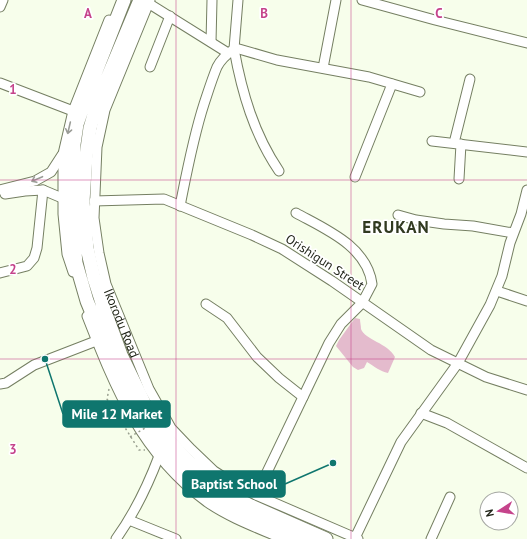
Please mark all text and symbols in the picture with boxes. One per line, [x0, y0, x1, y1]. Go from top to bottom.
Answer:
text: A [84, 5, 92, 22]
text: B [260, 5, 268, 22]
text: C [435, 5, 443, 22]
text: 1 [9, 81, 17, 98]
one-way arrow [64, 121, 72, 134]
one-way arrow [31, 176, 43, 184]
district label: ERUKAN [362, 216, 430, 238]
street label: Orishigun Street [282, 230, 368, 294]
text: 2 [9, 261, 17, 278]
street label: Ikorodu Road [100, 286, 144, 360]
callout: Mile 12 Market [63, 401, 170, 427]
text: Mile 12 Market [72, 405, 163, 423]
text: 3 [9, 441, 17, 458]
callout: Baptist School [183, 471, 285, 497]
text: Baptist School [191, 475, 278, 493]
north arrow [479, 491, 519, 531]
text: N [482, 508, 497, 518]

